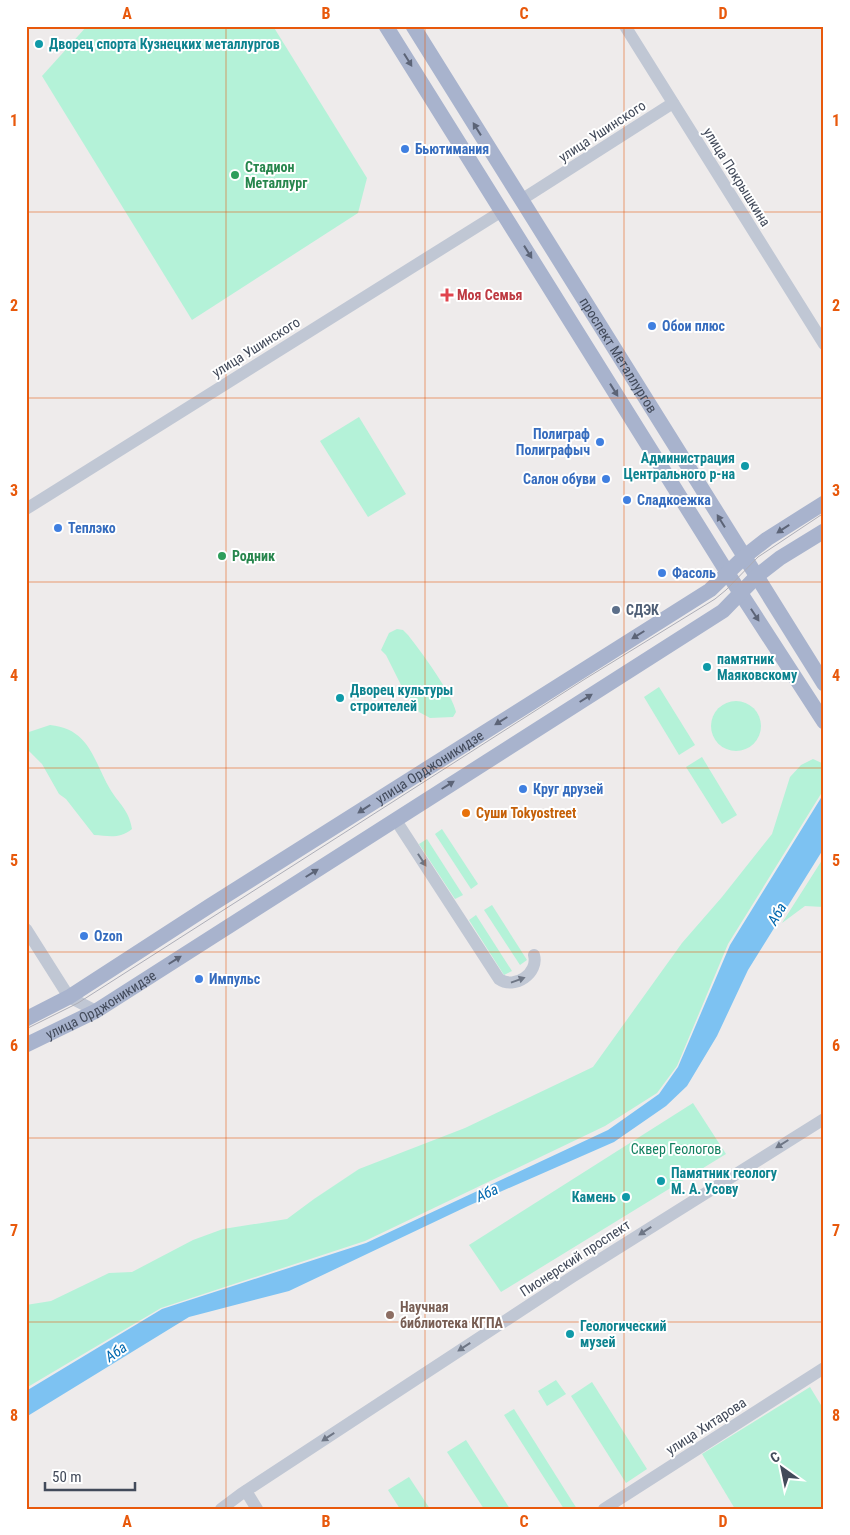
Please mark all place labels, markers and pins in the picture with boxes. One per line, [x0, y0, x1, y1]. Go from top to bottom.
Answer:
place label: Дворец спорта Кузнецких металлургов [49, 36, 280, 52]
marker: Дворец спорта Кузнецких металлургов [33, 38, 45, 50]
place label: Бьютимания [415, 141, 489, 157]
marker: Бьютимания [399, 143, 411, 155]
place label: Стадион Металлург [245, 159, 308, 191]
marker: Стадион Металлург [229, 169, 241, 181]
place label: Моя Семья [457, 287, 523, 303]
marker: Моя Семья [441, 289, 453, 301]
place label: Обои плюс [662, 318, 725, 334]
marker: Обои плюс [646, 320, 658, 332]
place label: Полиграф Полиграфыч [516, 426, 590, 458]
marker: Полиграф Полиграфыч [594, 436, 606, 448]
place label: Администрация Центрального р-на [623, 450, 735, 482]
marker: Администрация Центрального р-на [739, 460, 751, 472]
place label: Салон обуви [523, 471, 596, 487]
marker: Салон обуви [600, 473, 612, 485]
place label: Сладкоежка [637, 492, 711, 508]
marker: Сладкоежка [621, 494, 633, 506]
place label: Теплэко [68, 520, 116, 536]
marker: Теплэко [52, 522, 64, 534]
place label: Родник [232, 548, 275, 564]
marker: Родник [216, 550, 228, 562]
place label: Фасоль [672, 565, 716, 581]
marker: Фасоль [656, 567, 668, 579]
place label: СДЭК [626, 602, 659, 618]
marker: СДЭК [610, 604, 622, 616]
place label: памятник Маяковскому [717, 651, 798, 683]
marker: памятник Маяковскому [701, 661, 713, 673]
place label: Дворец культуры строителей [350, 682, 453, 714]
marker: Дворец культуры строителей [334, 692, 346, 704]
place label: Круг друзей [533, 781, 603, 797]
marker: Круг друзей [517, 783, 529, 795]
place label: Суши Tokyostreet [476, 805, 576, 821]
marker: Суши Tokyostreet [460, 807, 472, 819]
place label: Ozon [94, 928, 123, 944]
marker: Ozon [78, 930, 90, 942]
place label: Импульс [209, 971, 261, 987]
marker: Импульс [193, 973, 205, 985]
place label: Памятник геологу М. А. Усову [671, 1165, 778, 1197]
marker: Памятник геологу М. А. Усову [655, 1175, 667, 1187]
place label: Камень [572, 1189, 616, 1205]
marker: Камень [620, 1191, 632, 1203]
place label: Научная библиотека КГПА [400, 1299, 504, 1331]
marker: Научная библиотека КГПА [384, 1309, 396, 1321]
place label: Геологический музей [580, 1318, 666, 1350]
marker: Геологический музей [564, 1328, 576, 1340]

